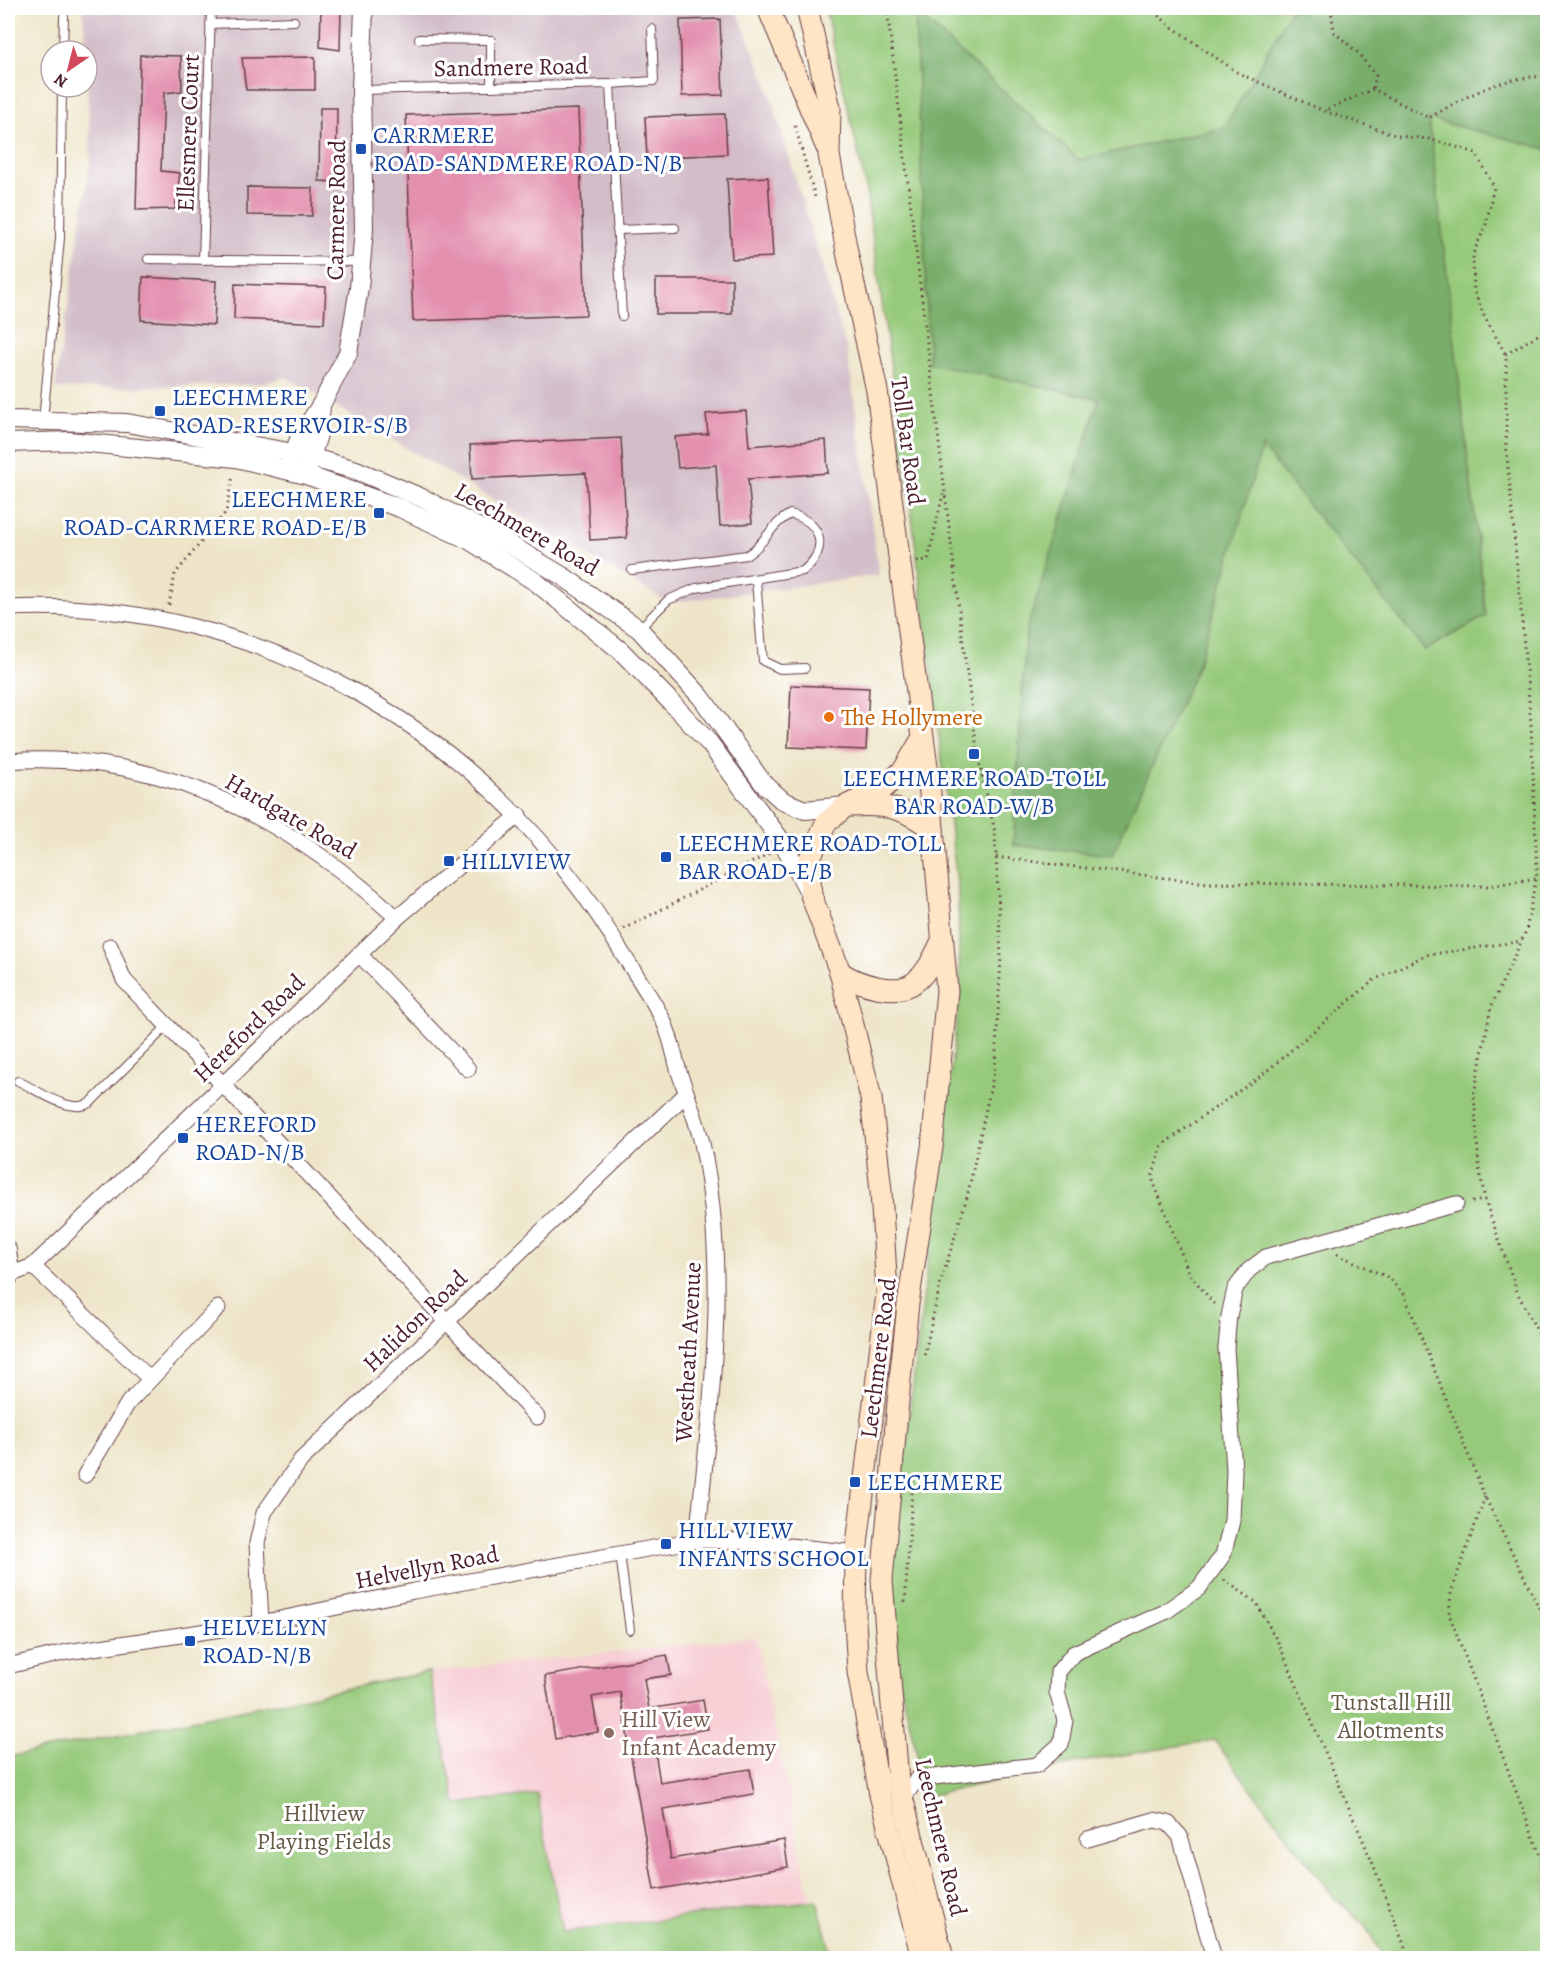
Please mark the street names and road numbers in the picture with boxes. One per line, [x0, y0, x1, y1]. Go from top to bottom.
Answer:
street label: Sandmere Road [433, 50, 589, 84]
street label: Ellesmere Court [169, 53, 207, 213]
street label: Carmere Road [319, 139, 353, 281]
street label: Toll Bar Road [883, 375, 933, 507]
street label: Leechmere Road [449, 475, 605, 583]
street label: Hardgate Road [219, 765, 363, 867]
street label: Hereford Road [186, 966, 312, 1090]
street label: Westheath Avenue [667, 1261, 709, 1444]
street label: Halidon Road [356, 1263, 474, 1379]
street label: Leechmere Road [852, 1276, 904, 1440]
street label: Helvellyn Road [353, 1537, 502, 1597]
street label: Leechmere Road [907, 1755, 975, 1920]

